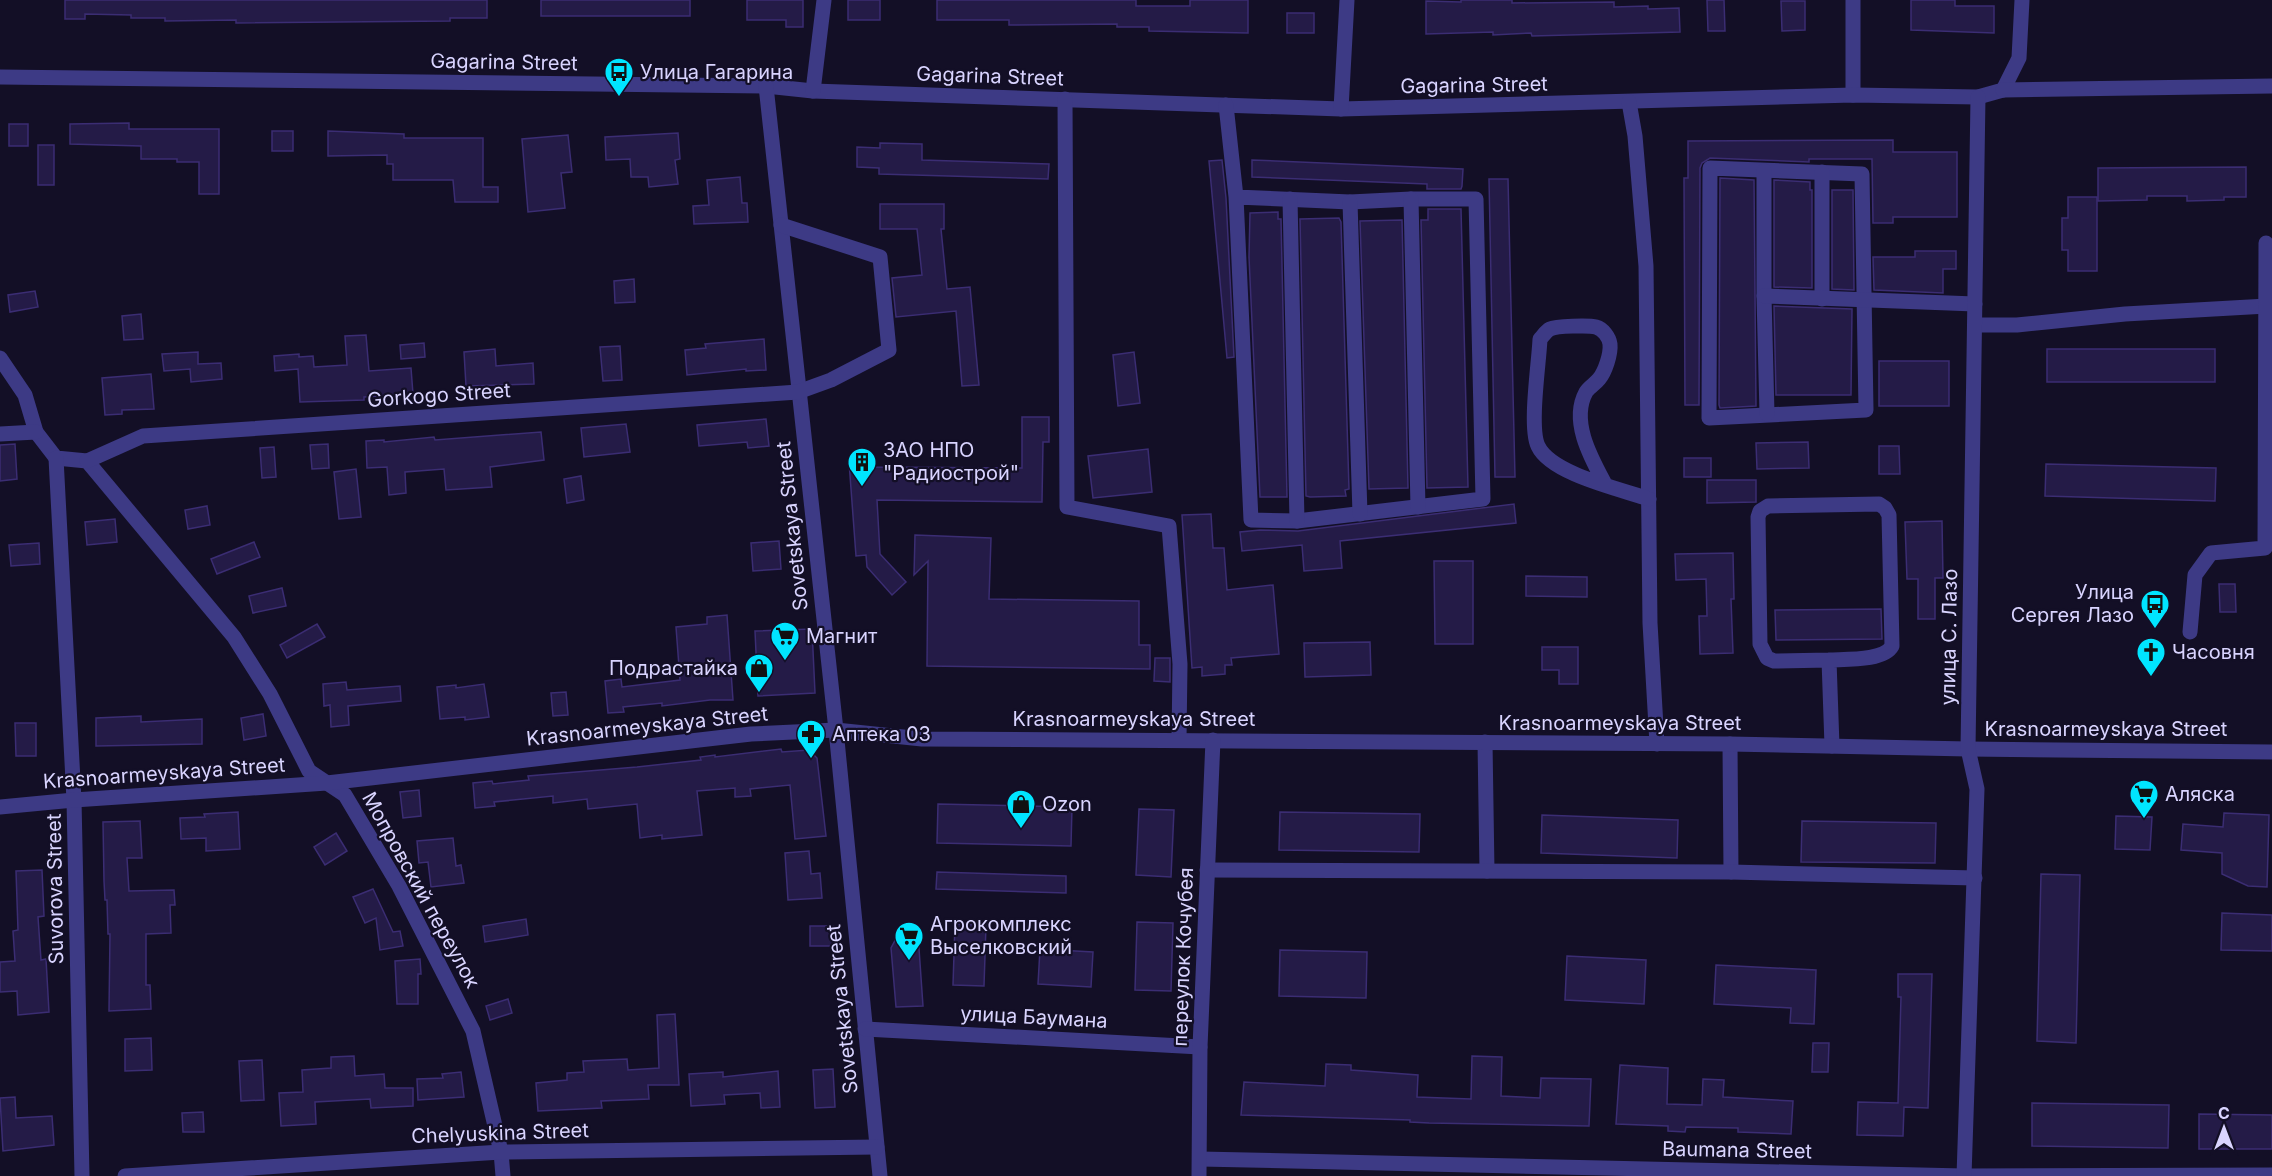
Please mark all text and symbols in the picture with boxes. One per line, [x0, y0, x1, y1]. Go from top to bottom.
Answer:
street label: Gagarina Street [430, 49, 578, 75]
bus stop icon: Улица Гагарина [603, 56, 635, 98]
place label: Улица Гагарина [640, 60, 793, 84]
street label: Gagarina Street [916, 61, 1065, 91]
street label: Gagarina Street [1400, 72, 1548, 98]
street label: Gorkogo Street [367, 378, 512, 412]
place label: ЗАО НПО "Радиострой" [883, 438, 1019, 485]
street label: Sovetskaya Street [771, 440, 813, 612]
building icon: ЗАО НПО "Радиострой" [846, 446, 878, 488]
street label: улица С. Лазо [1936, 569, 1962, 705]
place label: Улица Сергея Лазо [2011, 580, 2134, 627]
bus stop icon: Улица Сергея Лазо [2139, 588, 2171, 630]
supermarket icon: Магнит [769, 620, 801, 662]
place label: Магнит [806, 624, 878, 648]
church icon: Часовня [2135, 636, 2167, 678]
place label: Часовня [2172, 640, 2255, 664]
shop icon: Подрастайка [743, 652, 775, 694]
place label: Подрастайка [609, 656, 738, 680]
street label: Krasnoarmeyskaya Street [525, 701, 769, 751]
street label: Krasnoarmeyskaya Street [1013, 707, 1256, 731]
street label: Krasnoarmeyskaya Street [1499, 711, 1742, 735]
street label: Krasnoarmeyskaya Street [1985, 717, 2228, 741]
pharmacy icon: Аптека 03 [795, 718, 827, 760]
place label: Аптека 03 [832, 722, 931, 746]
street label: Krasnoarmeyskaya Street [42, 753, 286, 793]
supermarket icon: Аляска [2128, 778, 2160, 820]
place label: Аляска [2165, 782, 2235, 806]
street label: Мопровский переулок [357, 788, 485, 992]
shop icon: Ozon [1005, 788, 1037, 830]
place label: Ozon [1042, 792, 1092, 816]
street label: Suvorova Street [42, 813, 68, 965]
street label: переулок Кочубея [1168, 867, 1198, 1047]
place label: Агрокомплекс Выселковский [930, 912, 1072, 959]
supermarket icon: Агрокомплекс Выселковский [893, 920, 925, 962]
street label: Sovetskaya Street [821, 923, 863, 1095]
street label: улица Баумана [960, 1001, 1108, 1033]
north arrow [2194, 1098, 2254, 1158]
text: С [2218, 1103, 2230, 1123]
street label: Chelyuskina Street [411, 1118, 590, 1148]
street label: Baumana Street [1662, 1137, 1813, 1163]

